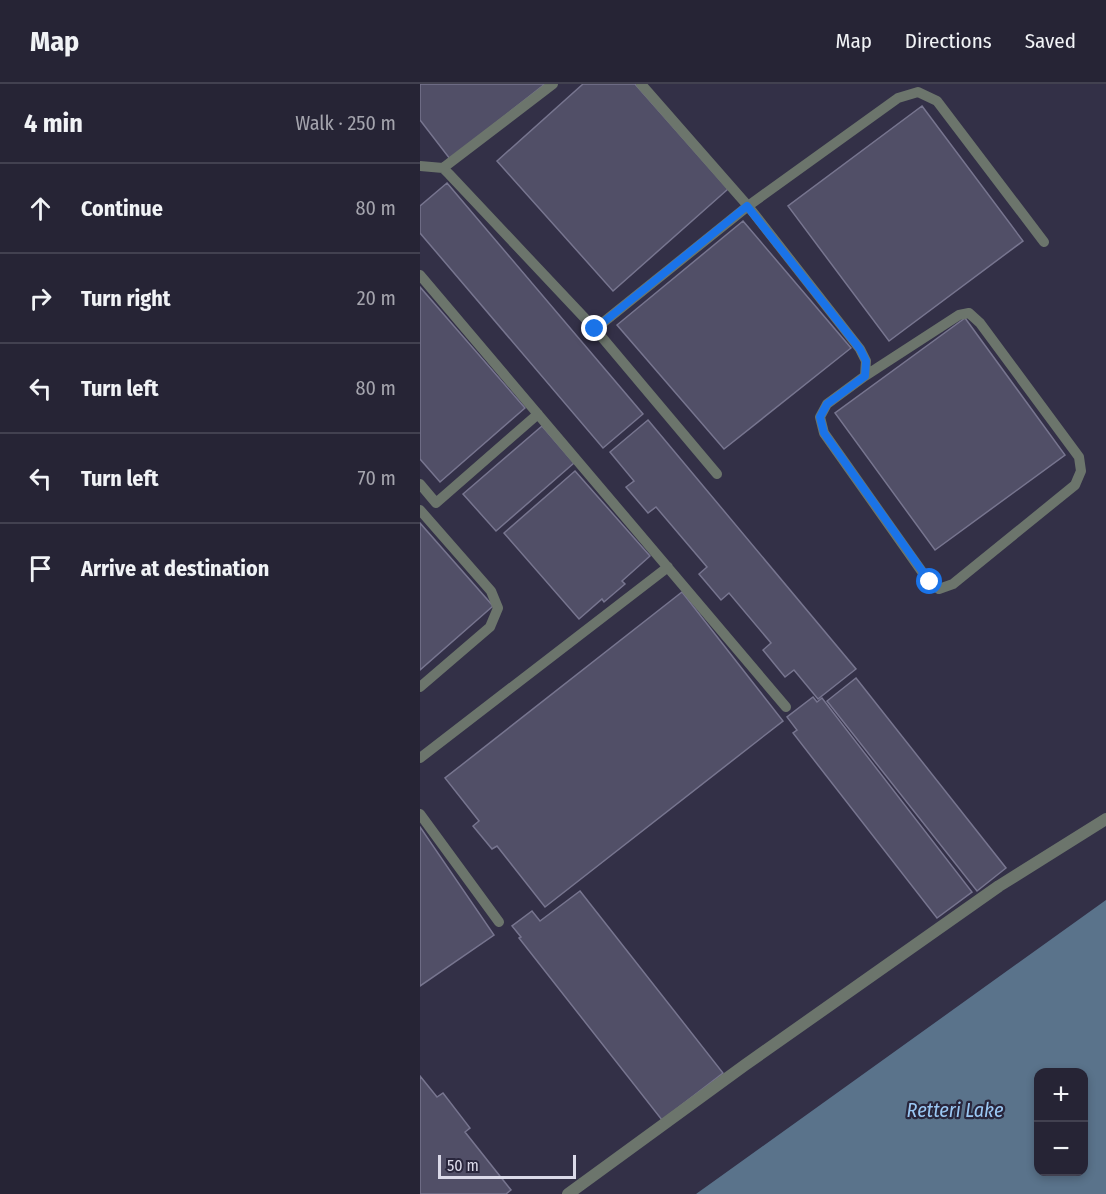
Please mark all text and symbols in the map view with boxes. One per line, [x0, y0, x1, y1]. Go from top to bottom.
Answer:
text: Map [30, 25, 79, 58]
text: Map [835, 28, 872, 54]
text: Directions [905, 28, 992, 54]
text: Saved [1025, 28, 1076, 54]
text: 4 min [24, 108, 83, 139]
text: Walk · 250 m [295, 111, 396, 135]
icon: ahead [24, 192, 57, 225]
text: Continue [81, 195, 163, 222]
text: 80 m [356, 196, 396, 220]
icon: right [24, 282, 57, 315]
text: Turn right [81, 285, 170, 312]
text: 20 m [357, 286, 396, 310]
route end [581, 315, 607, 341]
icon: left [24, 372, 57, 405]
text: Turn left [81, 375, 159, 402]
text: 80 m [356, 376, 396, 400]
icon: left [24, 462, 57, 495]
text: Turn left [81, 465, 159, 492]
text: 70 m [358, 466, 396, 490]
icon: arrive [24, 552, 57, 585]
text: Arrive at destination [81, 555, 269, 582]
route start [916, 568, 942, 594]
map controls [1034, 1068, 1088, 1176]
button: + [1034, 1068, 1088, 1122]
water label: Retteri Lake [907, 1098, 1004, 1122]
button: − [1034, 1122, 1088, 1176]
scale bar [438, 1152, 576, 1180]
text: 50 m [447, 1156, 479, 1175]

